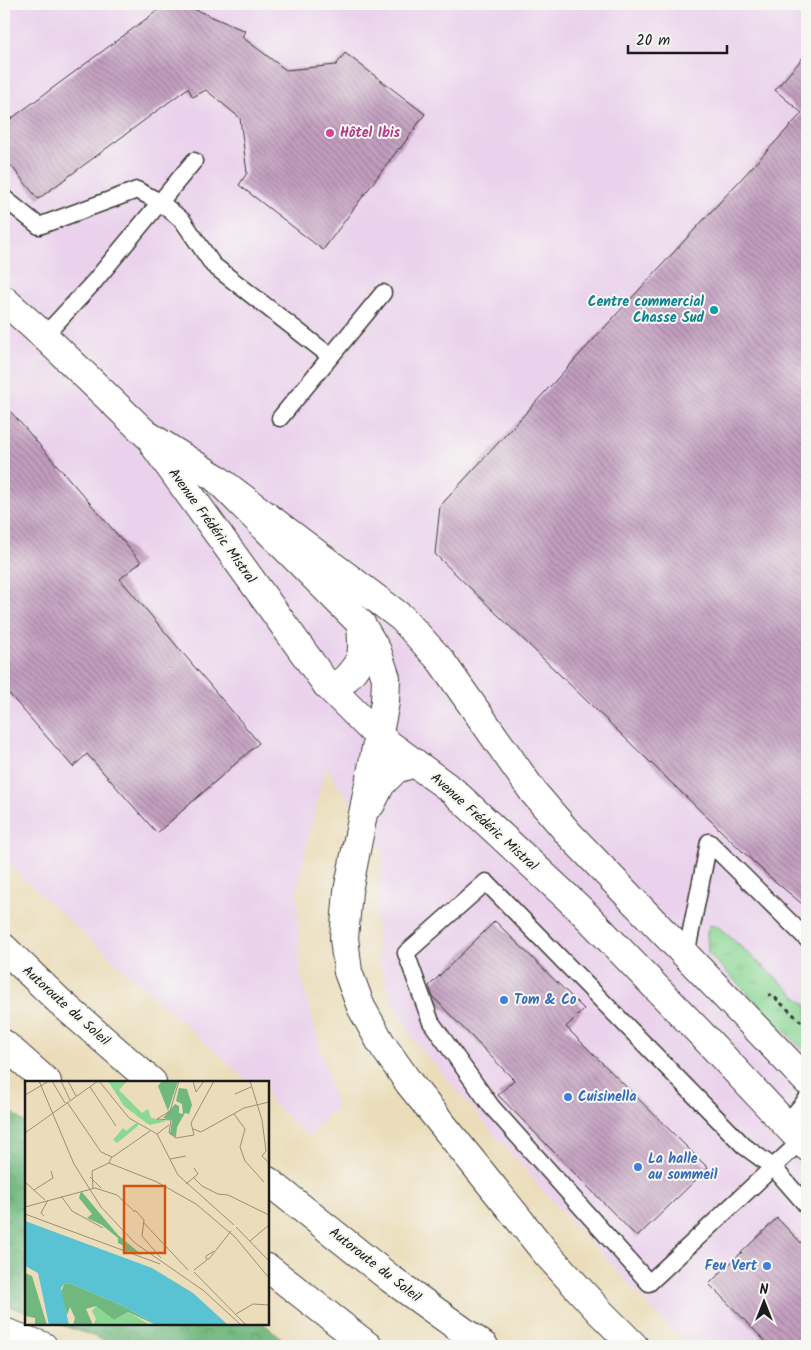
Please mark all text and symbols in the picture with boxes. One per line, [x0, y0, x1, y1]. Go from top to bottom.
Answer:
scale bar [628, 22, 727, 54]
text: 20 m [636, 29, 670, 53]
place label: Hôtel Ibis [340, 122, 401, 144]
marker: Hôtel Ibis [324, 127, 336, 139]
place label: Centre commercial Chasse Sud [588, 291, 704, 329]
marker: Centre commercial Chasse Sud [708, 304, 720, 316]
street label: Avenue Frédéric Mistral [162, 464, 262, 589]
street label: Avenue Frédéric Mistral [425, 768, 543, 877]
street label: Autoroute du Soleil [17, 960, 115, 1052]
place label: Tom & Co [514, 989, 577, 1011]
marker: Tom & Co [498, 994, 510, 1006]
inset map [25, 1081, 269, 1325]
place label: Cuisinella [578, 1086, 636, 1108]
marker: Cuisinella [562, 1091, 574, 1103]
place label: La halle au sommeil [648, 1148, 718, 1186]
marker: La halle au sommeil [632, 1161, 644, 1173]
street label: Autoroute du Soleil [324, 1222, 426, 1308]
place label: Feu Vert [705, 1255, 758, 1277]
marker: Feu Vert [761, 1260, 773, 1272]
north arrow [738, 1278, 788, 1328]
text: N [760, 1279, 769, 1301]

